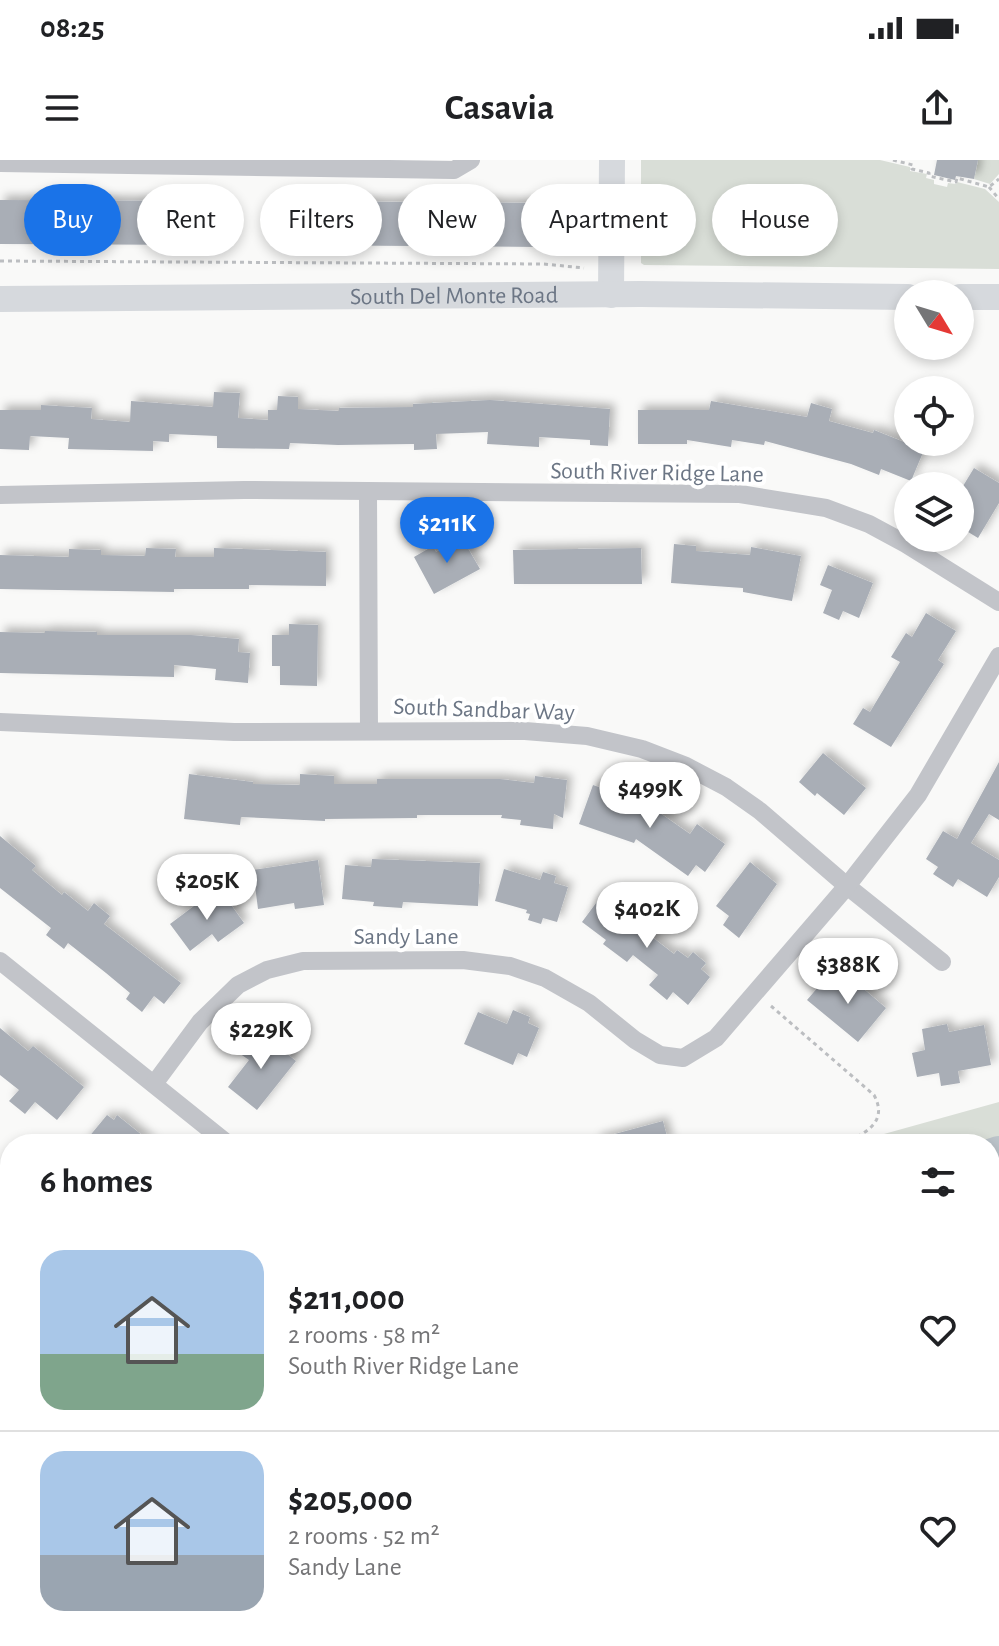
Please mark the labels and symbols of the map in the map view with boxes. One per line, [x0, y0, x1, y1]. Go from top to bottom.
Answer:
north arrow [894, 280, 974, 360]
street label: South Del Monte Road [350, 284, 558, 309]
street label: South River Ridge Lane [550, 459, 764, 487]
pin: $211K [391, 497, 503, 565]
street label: South Sandbar Way [393, 695, 575, 725]
pin: $499K [594, 762, 706, 830]
pin: $205K [151, 854, 263, 922]
pin: $402K [591, 882, 703, 950]
street label: Sandy Lane [354, 925, 458, 949]
pin: $388K [792, 938, 904, 1006]
pin: $229K [205, 1003, 317, 1071]

